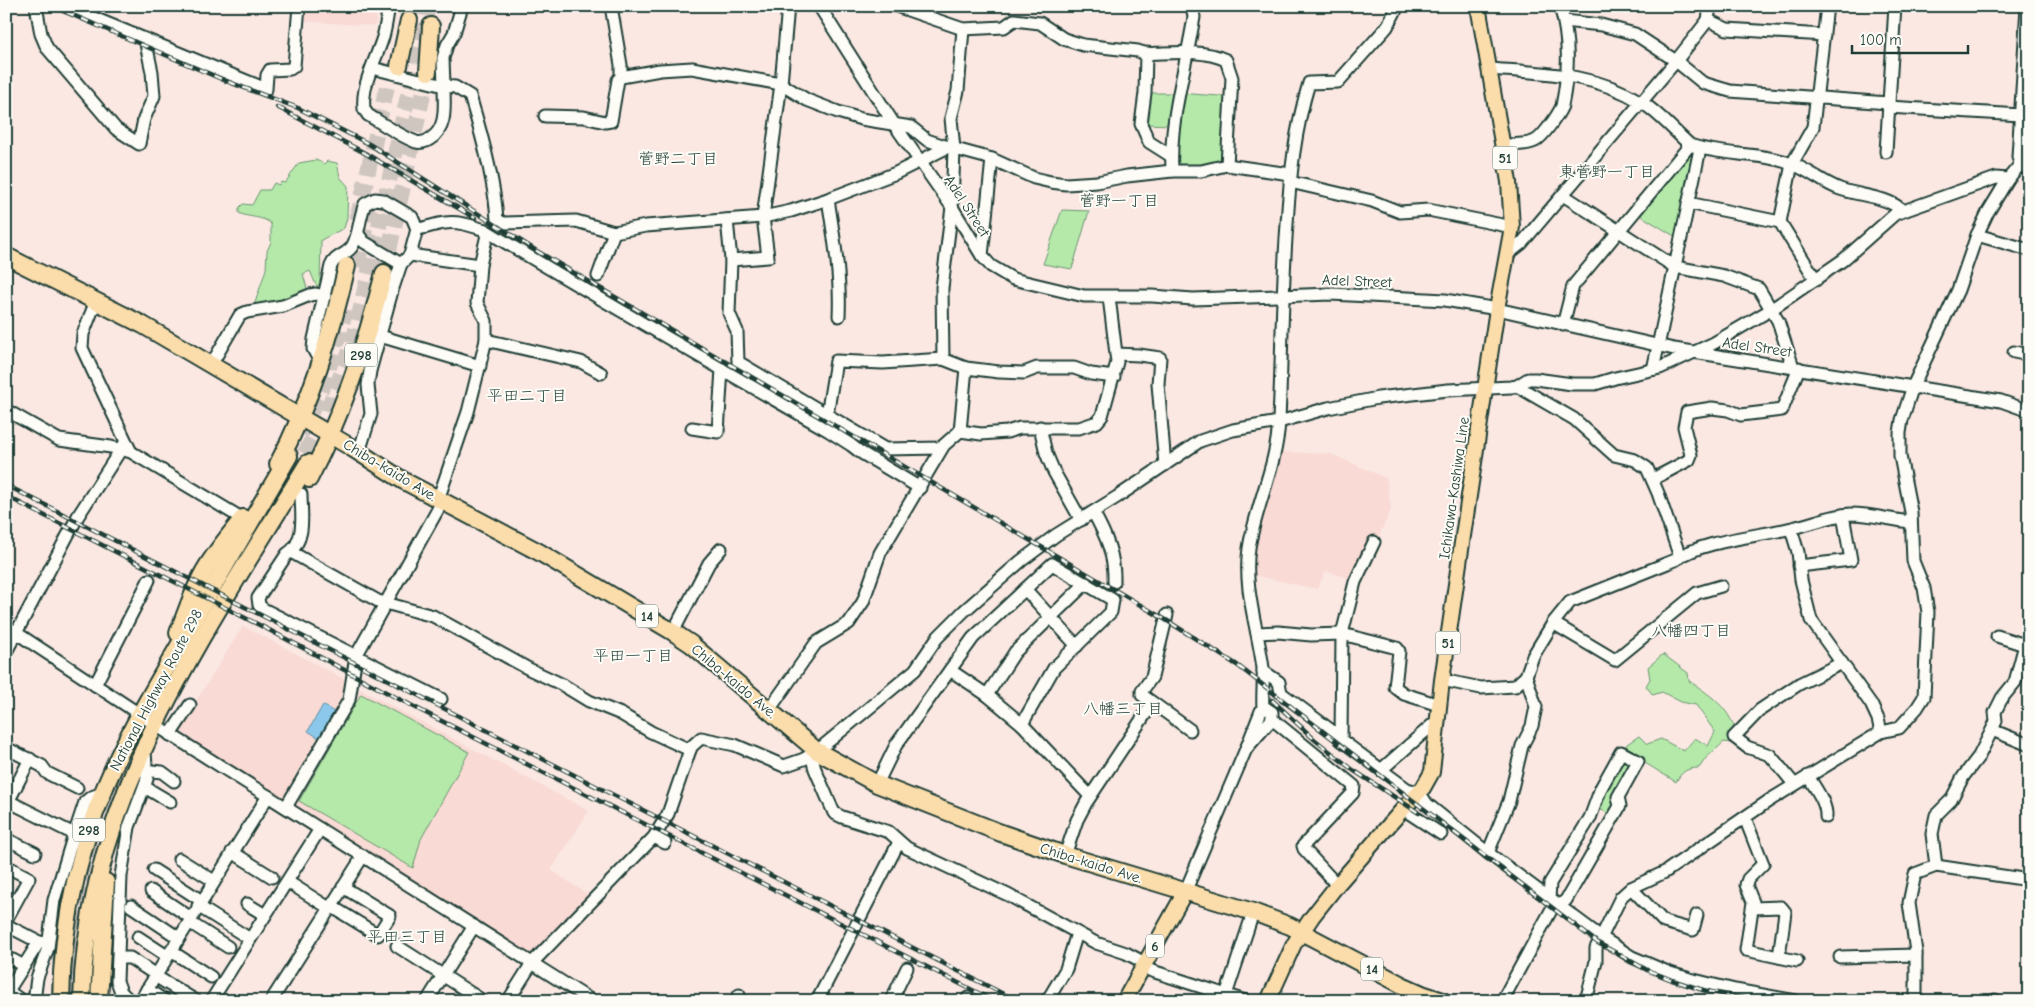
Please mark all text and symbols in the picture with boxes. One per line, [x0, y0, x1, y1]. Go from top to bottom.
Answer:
scale bar [1852, 22, 1969, 54]
text: 100 m [1860, 31, 1902, 49]
road number: 51 [1492, 146, 1518, 170]
district label: 菅野二丁目 [638, 150, 718, 168]
district label: 東菅野一丁目 [1559, 163, 1655, 181]
street label: Adel Street [940, 172, 994, 241]
district label: 菅野一丁目 [1079, 192, 1159, 210]
street label: Adel Street [1322, 271, 1393, 291]
street label: Adel Street [1721, 333, 1794, 361]
road number: 298 [345, 344, 377, 366]
district label: 平田二丁目 [487, 387, 567, 405]
street label: Ichikawa-Kashiwa Line [1435, 415, 1473, 560]
street label: Chiba-kaido Ave. [340, 435, 440, 505]
road number: 14 [636, 604, 658, 628]
street label: National Highway Route 298 [106, 606, 206, 774]
district label: 八幡四丁目 [1651, 622, 1731, 640]
road number: 51 [1436, 632, 1460, 654]
street label: Chiba-kaido Ave. [688, 640, 780, 722]
district label: 平田一丁目 [593, 647, 673, 665]
district label: 八幡三丁目 [1083, 700, 1163, 718]
road number: 298 [73, 818, 105, 842]
street label: Chiba-kaido Ave. [1038, 839, 1144, 887]
district label: 平田三丁目 [367, 928, 447, 946]
road number: 6 [1146, 934, 1164, 958]
road number: 14 [1361, 958, 1383, 981]

